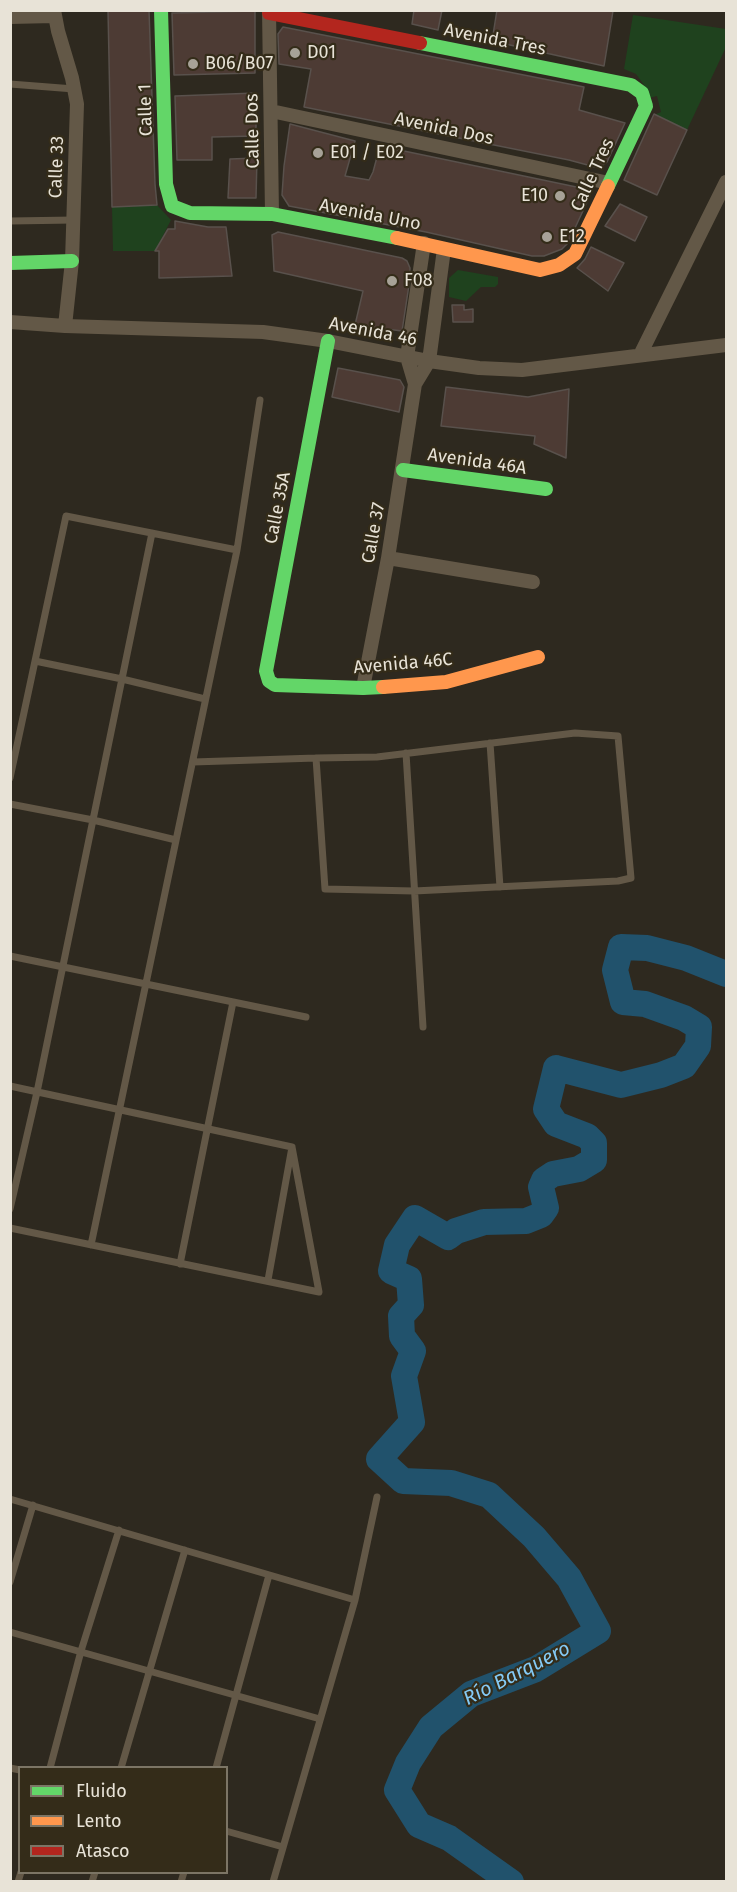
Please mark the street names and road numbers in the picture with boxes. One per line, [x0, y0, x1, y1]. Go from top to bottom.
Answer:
street label: Avenida Tres [442, 20, 548, 60]
street label: Calle 1 [134, 83, 158, 137]
street label: Calle Dos [242, 93, 264, 169]
street label: Avenida Dos [393, 108, 495, 150]
street label: Calle 33 [45, 135, 69, 199]
street label: Calle Tres [567, 135, 619, 215]
street label: Avenida Uno [317, 195, 423, 235]
street label: Avenida 46 [327, 313, 419, 351]
street label: Avenida 46A [426, 444, 528, 480]
street label: Calle 35A [260, 470, 296, 546]
street label: Calle 37 [358, 501, 390, 565]
street label: Avenida 46C [353, 649, 453, 679]

